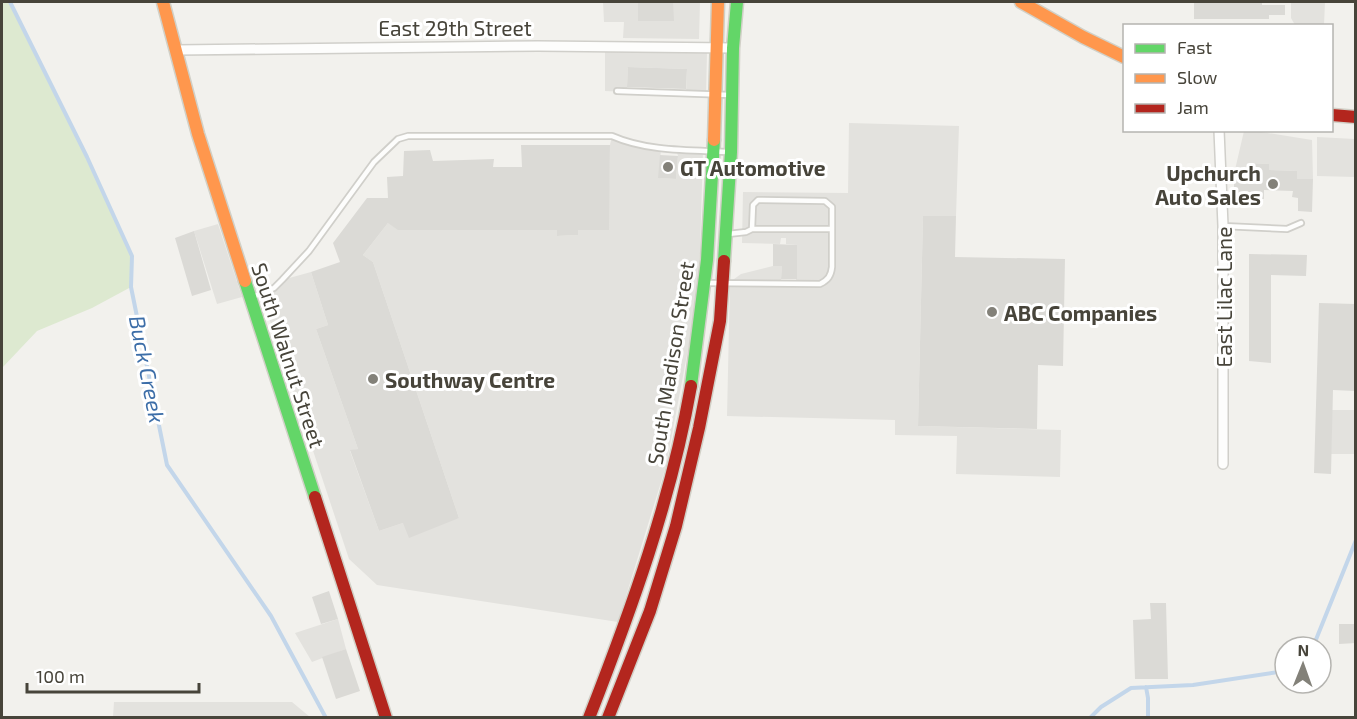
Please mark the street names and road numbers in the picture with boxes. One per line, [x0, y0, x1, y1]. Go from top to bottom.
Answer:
street label: East 29th Street [378, 15, 532, 40]
street label: East Lilac Lane [1211, 226, 1236, 368]
street label: South Walnut Street [247, 259, 331, 451]
street label: South Madison Street [642, 260, 698, 466]

